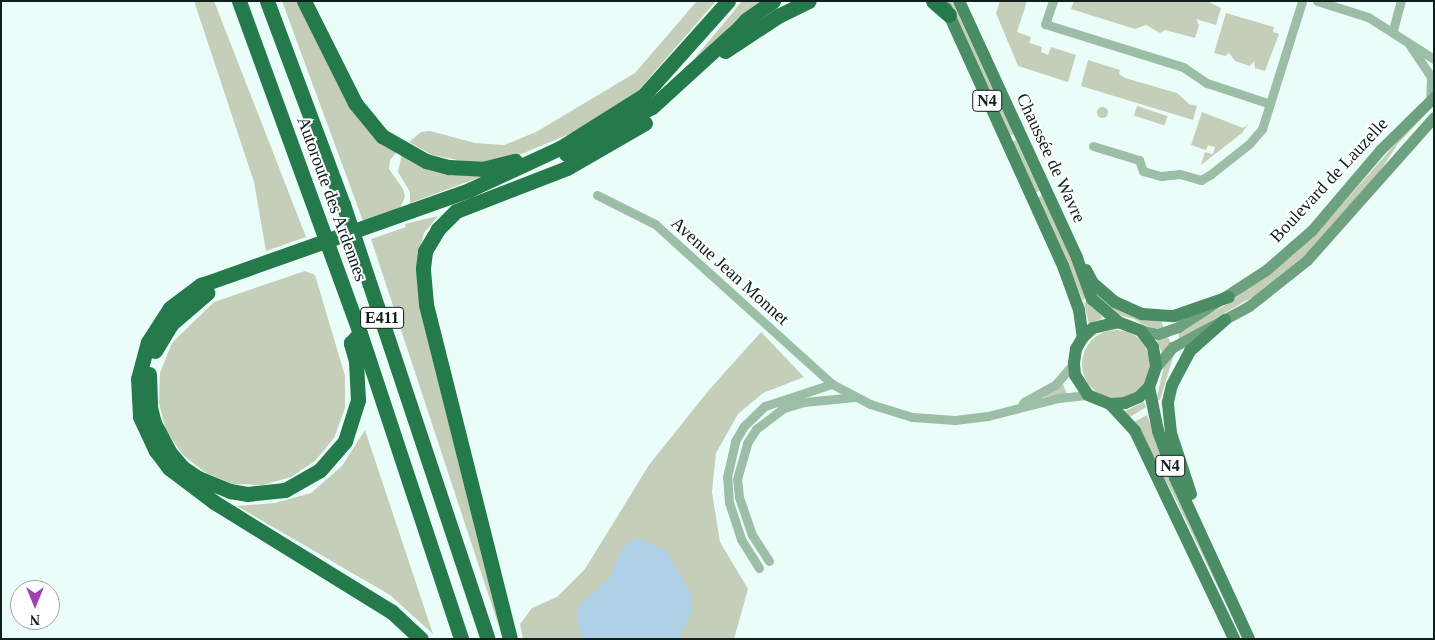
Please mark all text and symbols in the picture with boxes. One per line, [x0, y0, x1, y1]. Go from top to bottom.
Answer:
road number: N4 [972, 88, 1002, 114]
street label: Chaussée de Wavre [1012, 90, 1090, 226]
street label: Autoroute des Ardennes [292, 113, 372, 285]
street label: Boulevard de Lauzelle [1266, 113, 1392, 247]
street label: Avenue Jean Monnet [666, 212, 794, 330]
road number: E411 [360, 304, 404, 332]
road number: N4 [1155, 452, 1185, 480]
north arrow [10, 580, 60, 630]
text: N [30, 612, 40, 627]

